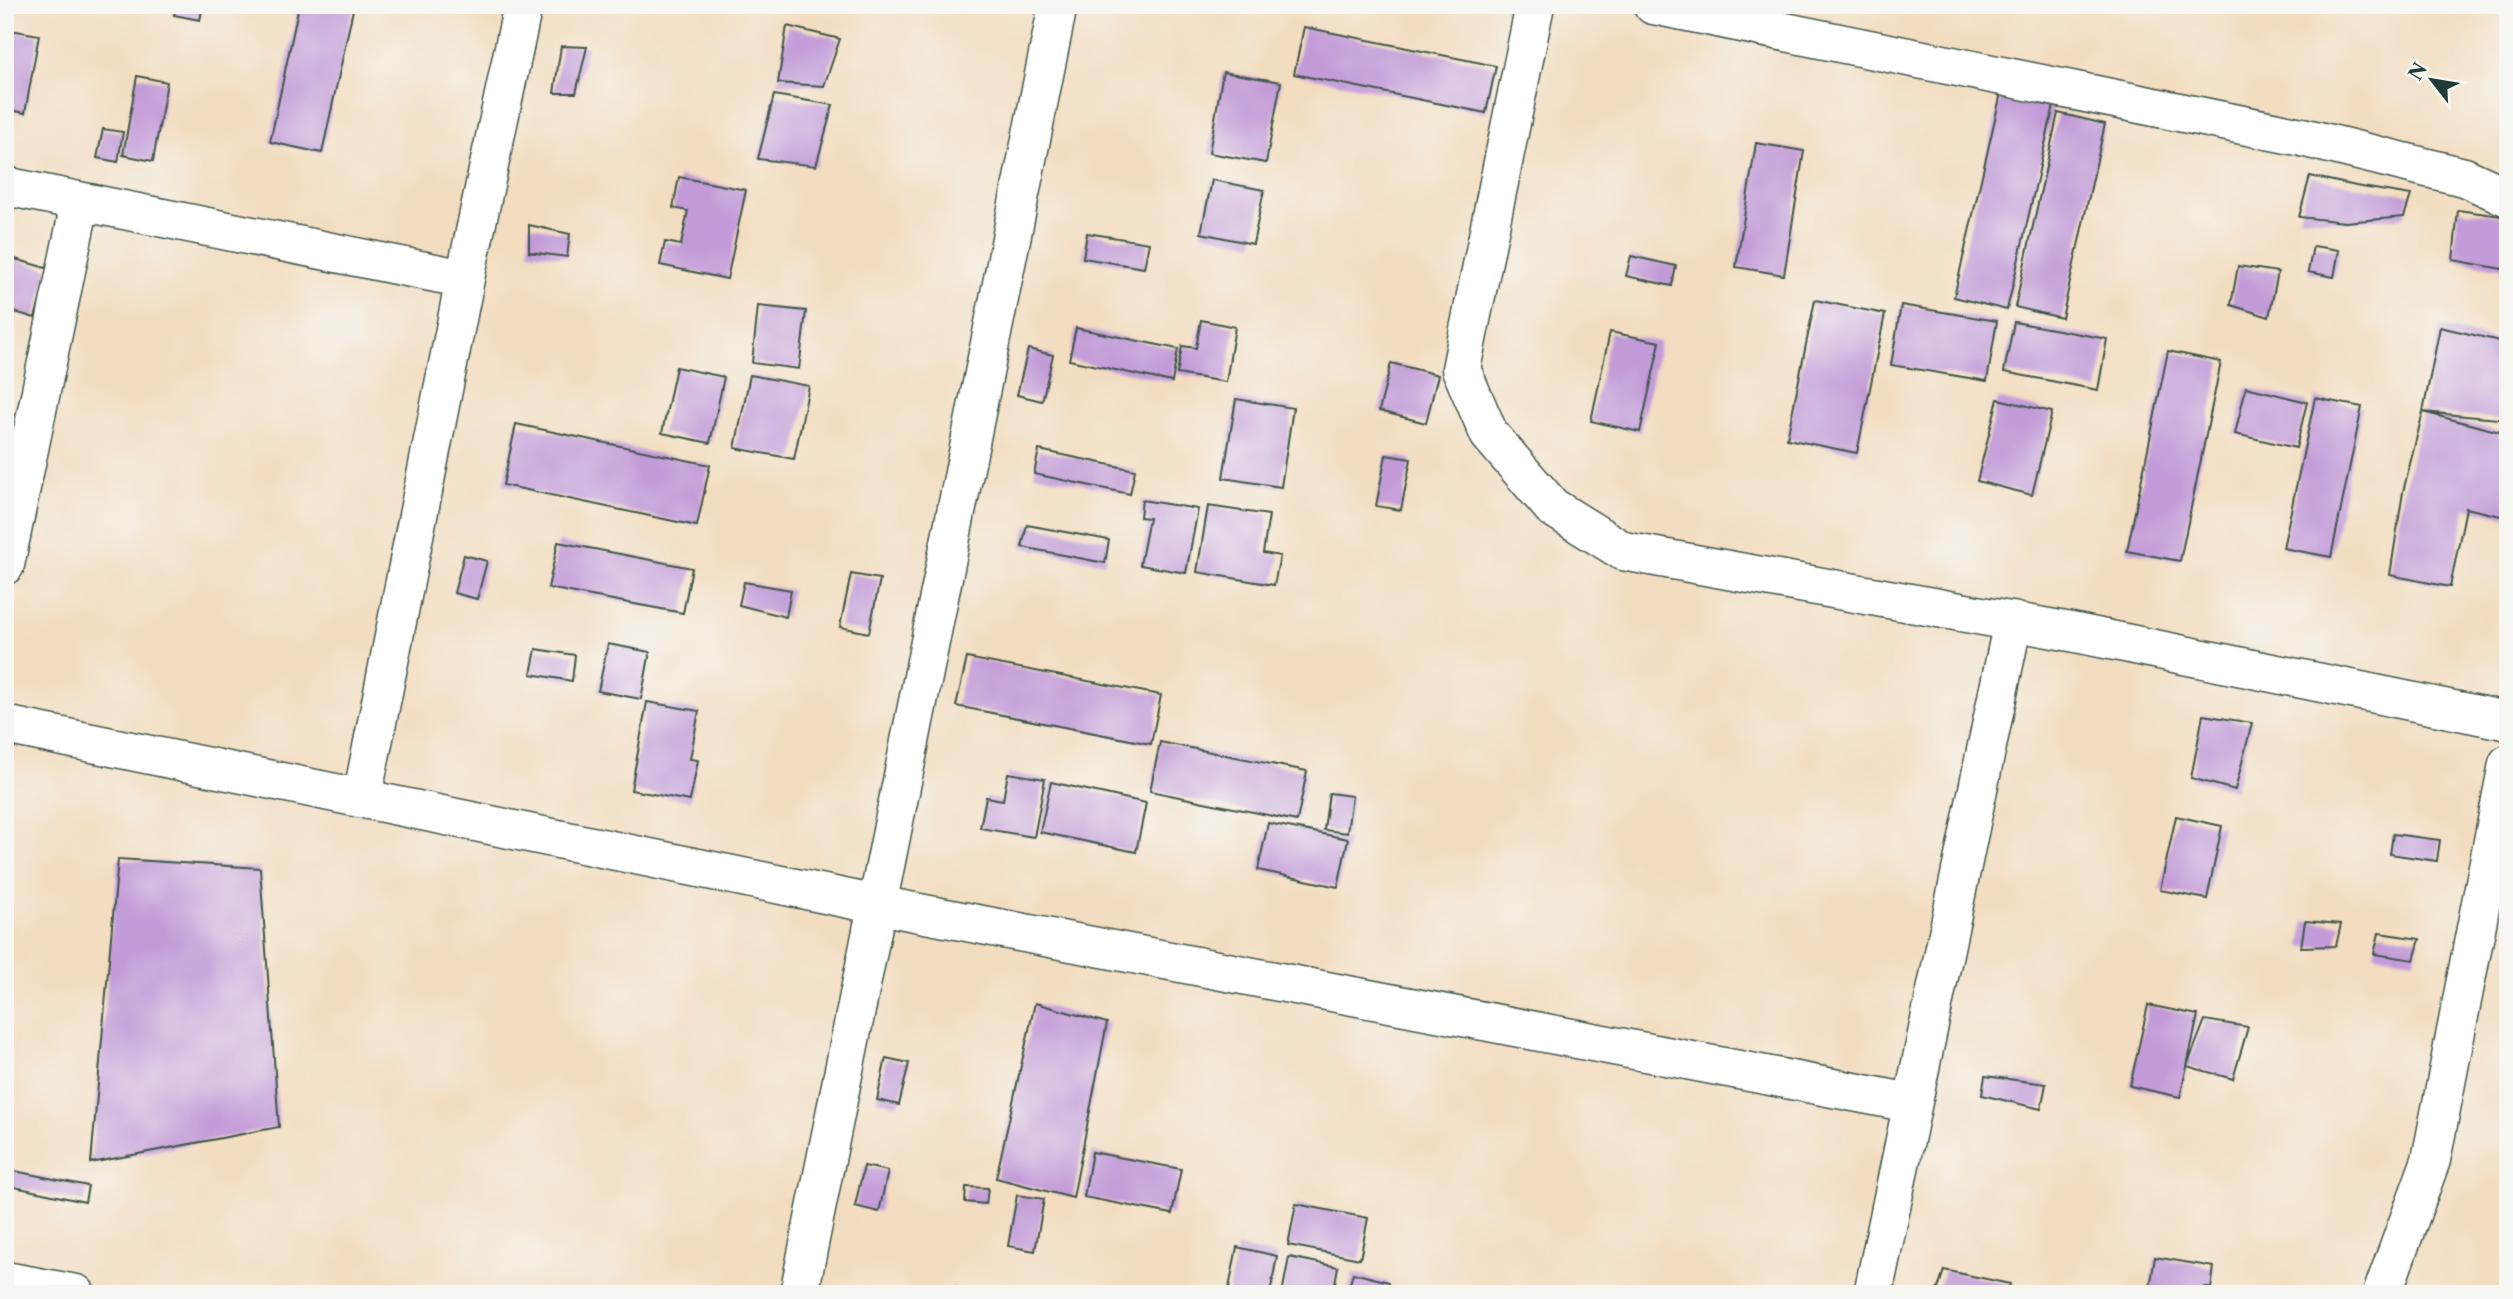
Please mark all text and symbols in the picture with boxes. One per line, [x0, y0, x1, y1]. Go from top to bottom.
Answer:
north arrow [2398, 46, 2468, 116]
text: N [2404, 59, 2432, 85]

